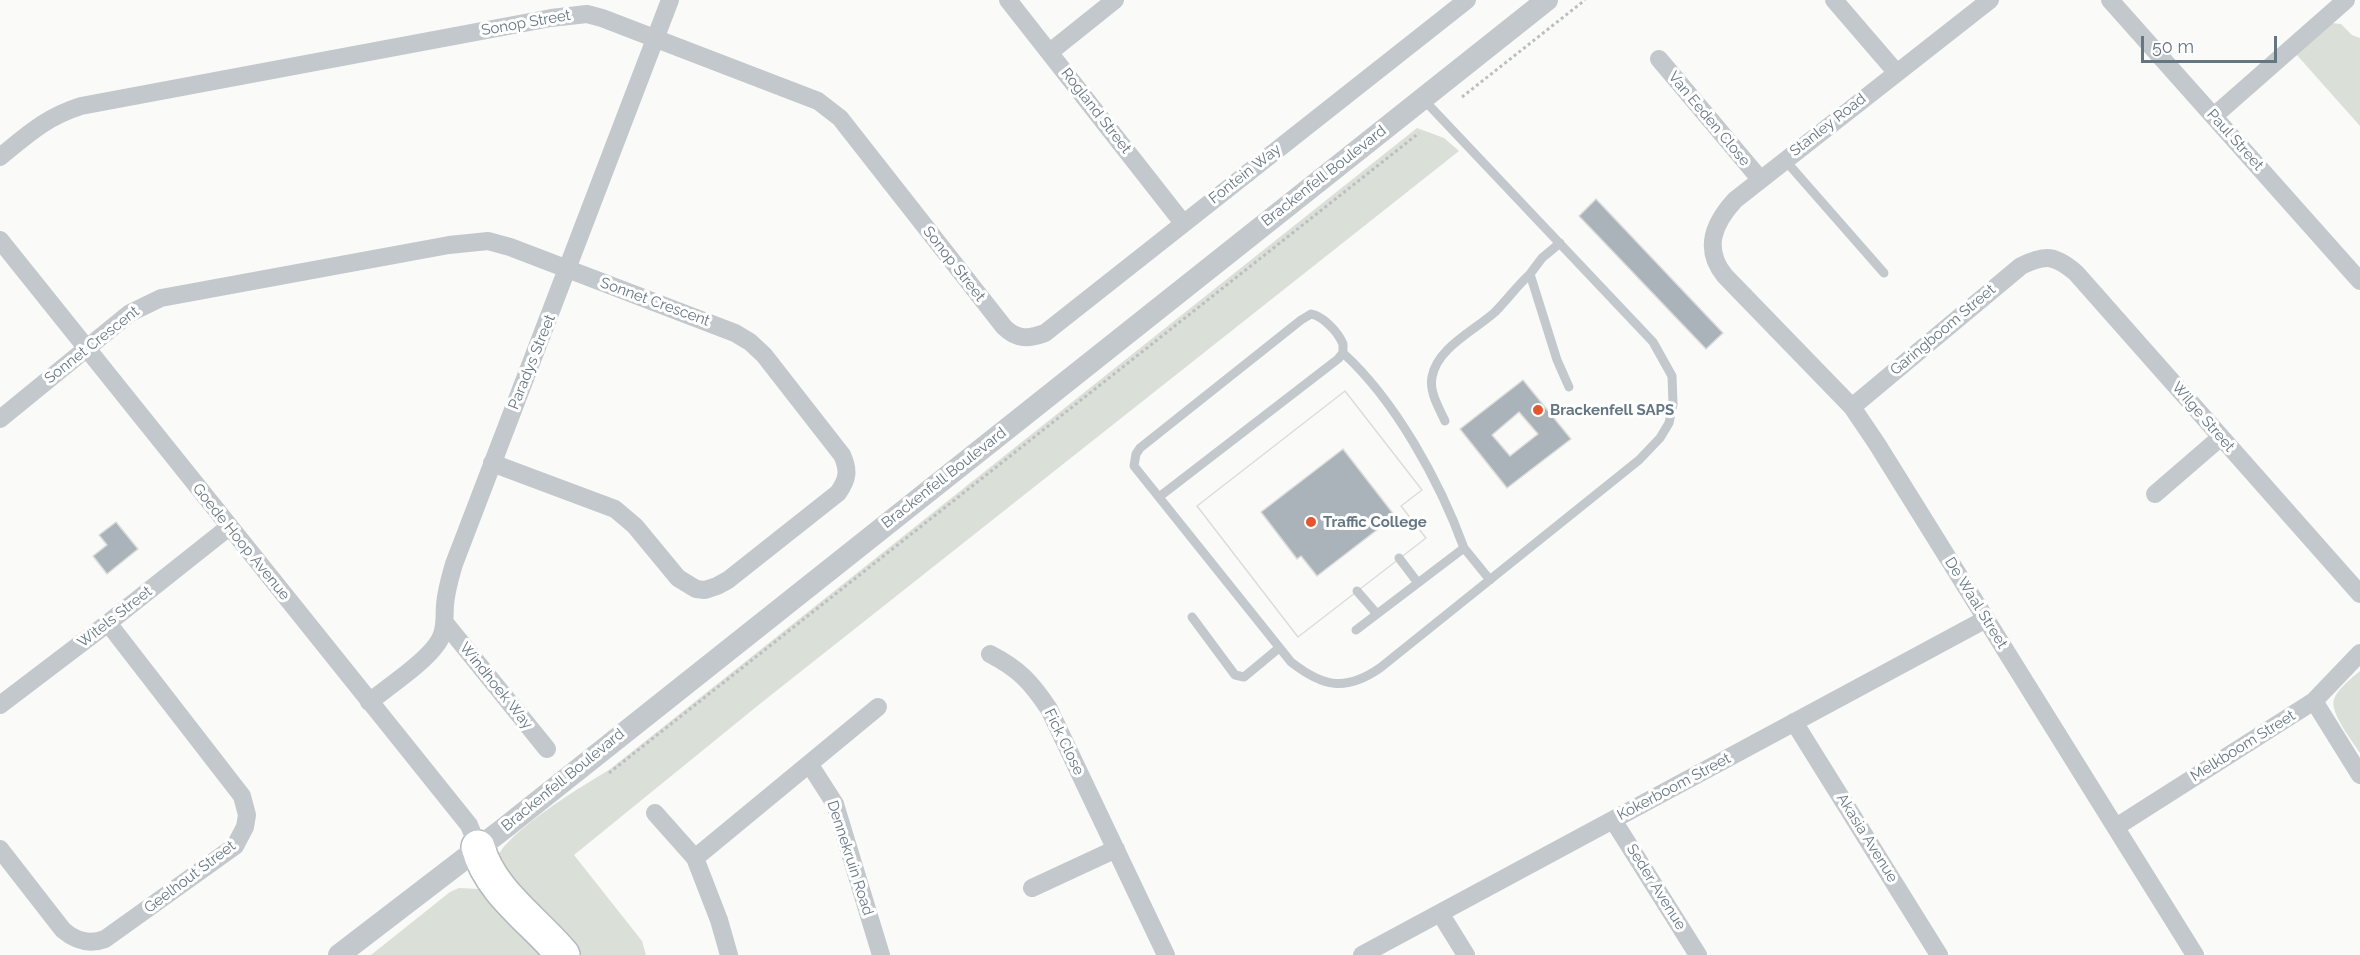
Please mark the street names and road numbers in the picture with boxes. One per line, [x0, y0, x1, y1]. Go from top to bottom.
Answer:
street label: Sonop Street [480, 6, 572, 40]
street label: Rogland Street [1057, 65, 1135, 157]
street label: Van Eeden Close [1664, 68, 1754, 170]
street label: Stanley Road [1786, 90, 1870, 160]
street label: Paul Street [2203, 106, 2267, 174]
street label: Brackenfell Boulevard [1258, 122, 1390, 230]
street label: Fontein Way [1205, 140, 1285, 208]
street label: Sonop Street [919, 223, 989, 305]
street label: Sonnet Crescent [598, 274, 712, 330]
street label: Garingboom Street [1887, 281, 1999, 379]
street label: Sonnet Crescent [41, 302, 143, 388]
street label: Paradys Street [505, 312, 559, 412]
street label: Wilge Street [2168, 378, 2238, 456]
street label: Brackenfell Boulevard [878, 424, 1010, 532]
street label: Goede Hoop Avenue [188, 480, 294, 604]
street label: De Waal Street [1941, 554, 2011, 652]
street label: Witels Street [74, 582, 156, 652]
street label: Windhoek Way [456, 639, 536, 733]
street label: Fick Close [1040, 706, 1088, 778]
street label: Melkboom Street [2187, 707, 2299, 785]
street label: Brackenfell Boulevard [498, 725, 628, 835]
street label: Kokerboom Street [1614, 749, 1734, 825]
street label: Akasia Avenue [1833, 790, 1901, 886]
street label: Dennekruin Road [823, 798, 877, 918]
street label: Geelhout Street [141, 837, 239, 917]
street label: Seder Avenue [1622, 841, 1690, 933]

